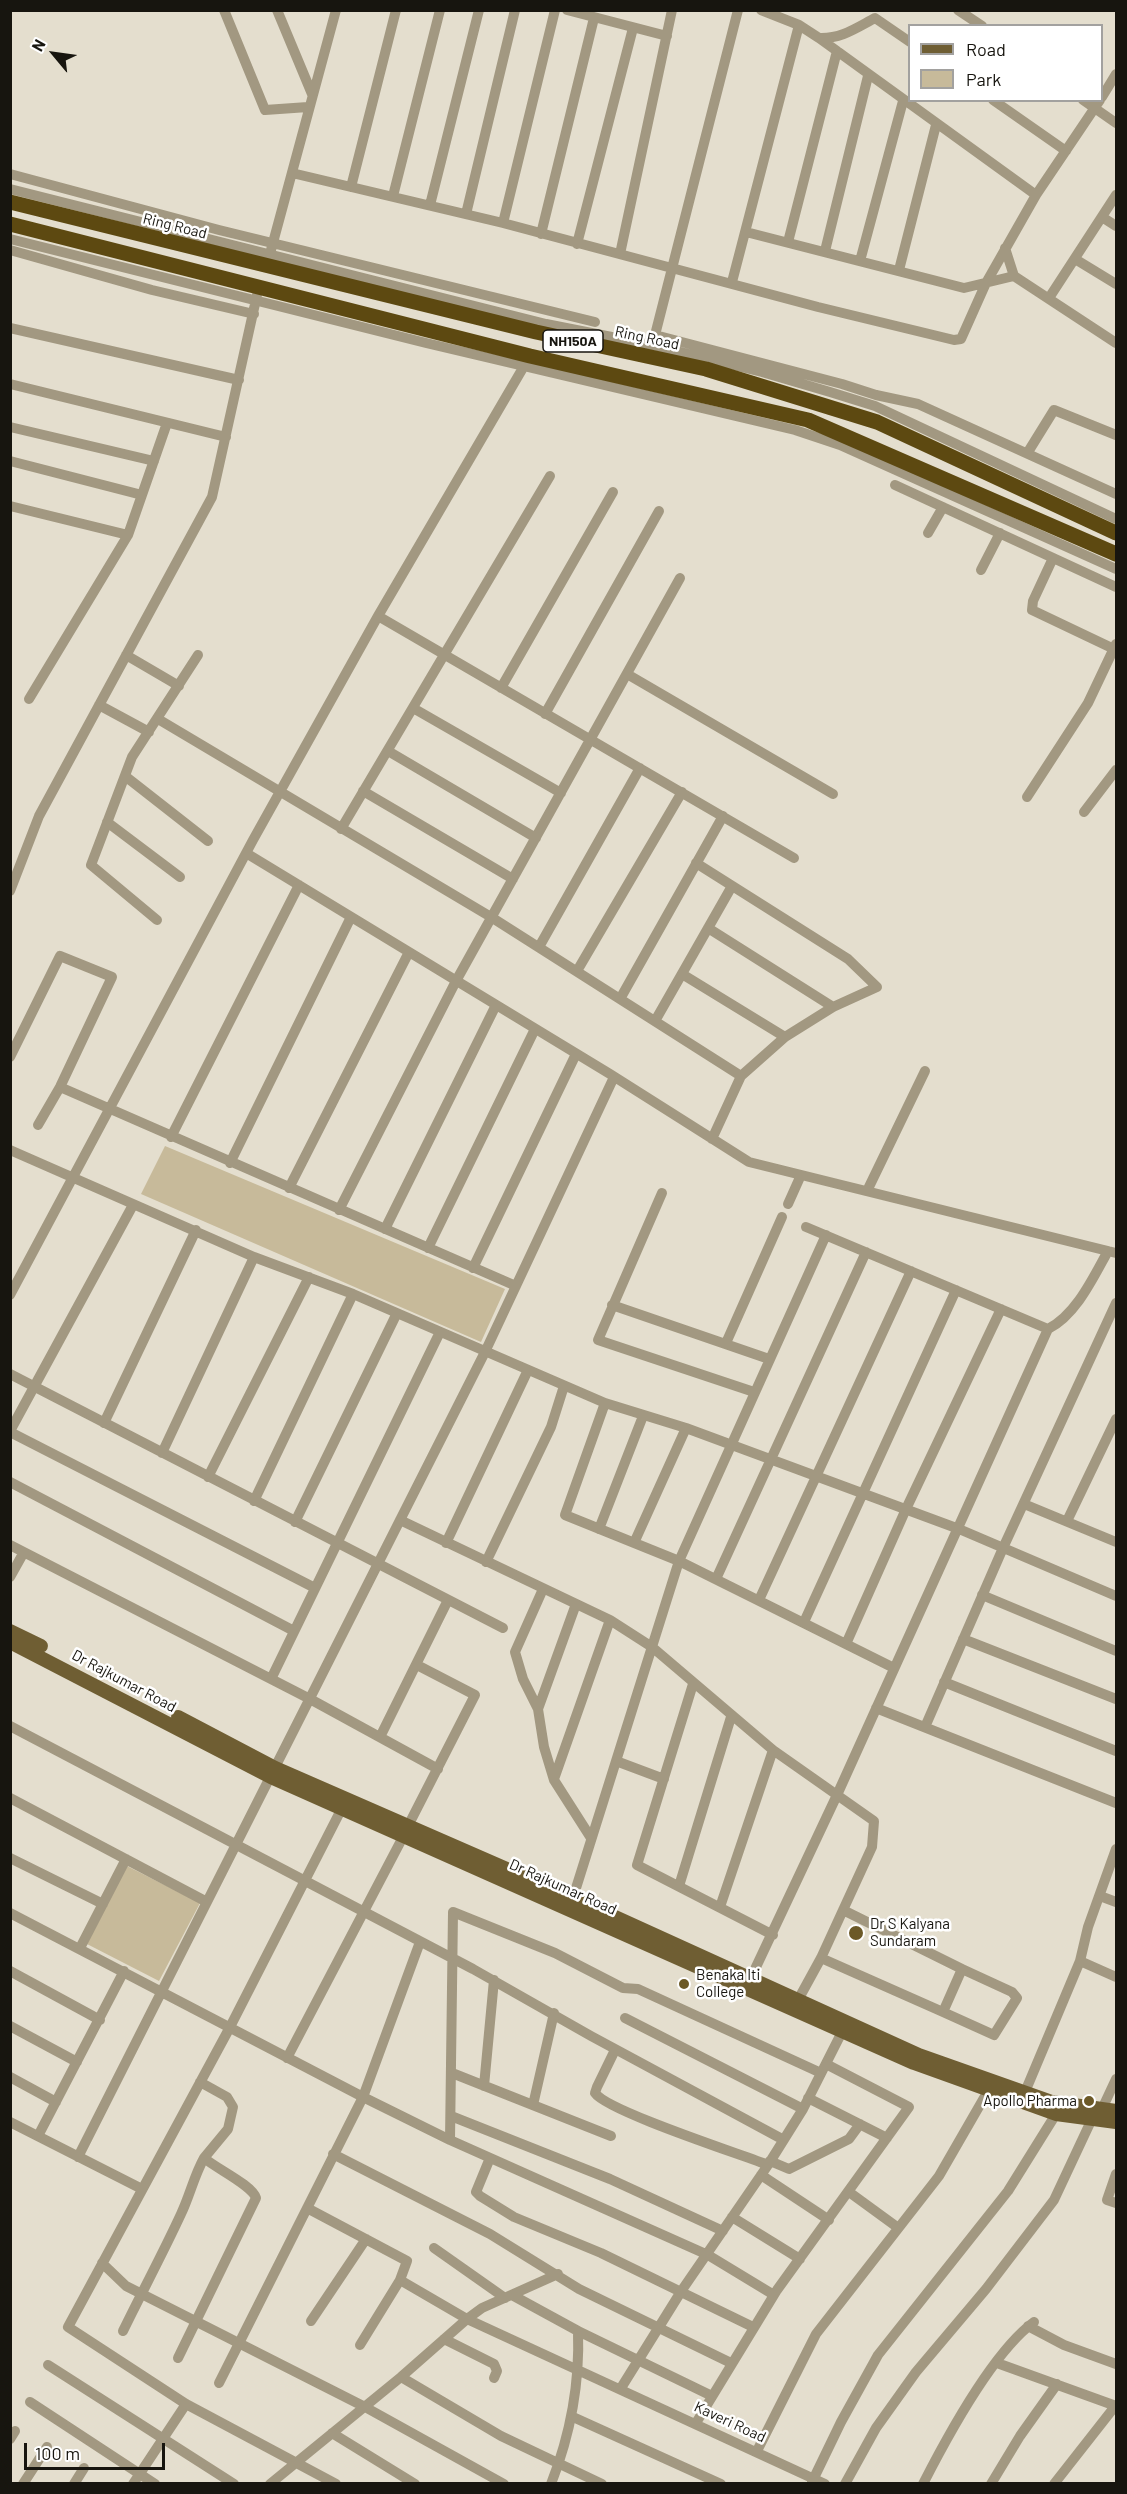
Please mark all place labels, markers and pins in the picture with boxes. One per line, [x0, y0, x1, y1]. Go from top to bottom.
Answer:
place label: Dr S Kalyana Sundaram [870, 1915, 950, 1950]
marker: Dr S Kalyana Sundaram [847, 1924, 865, 1942]
place label: Benaka Iti College [696, 1966, 760, 2001]
marker: Benaka Iti College [677, 1977, 691, 1991]
place label: Apollo Pharma [983, 2092, 1077, 2110]
marker: Apollo Pharma [1082, 2094, 1096, 2108]

